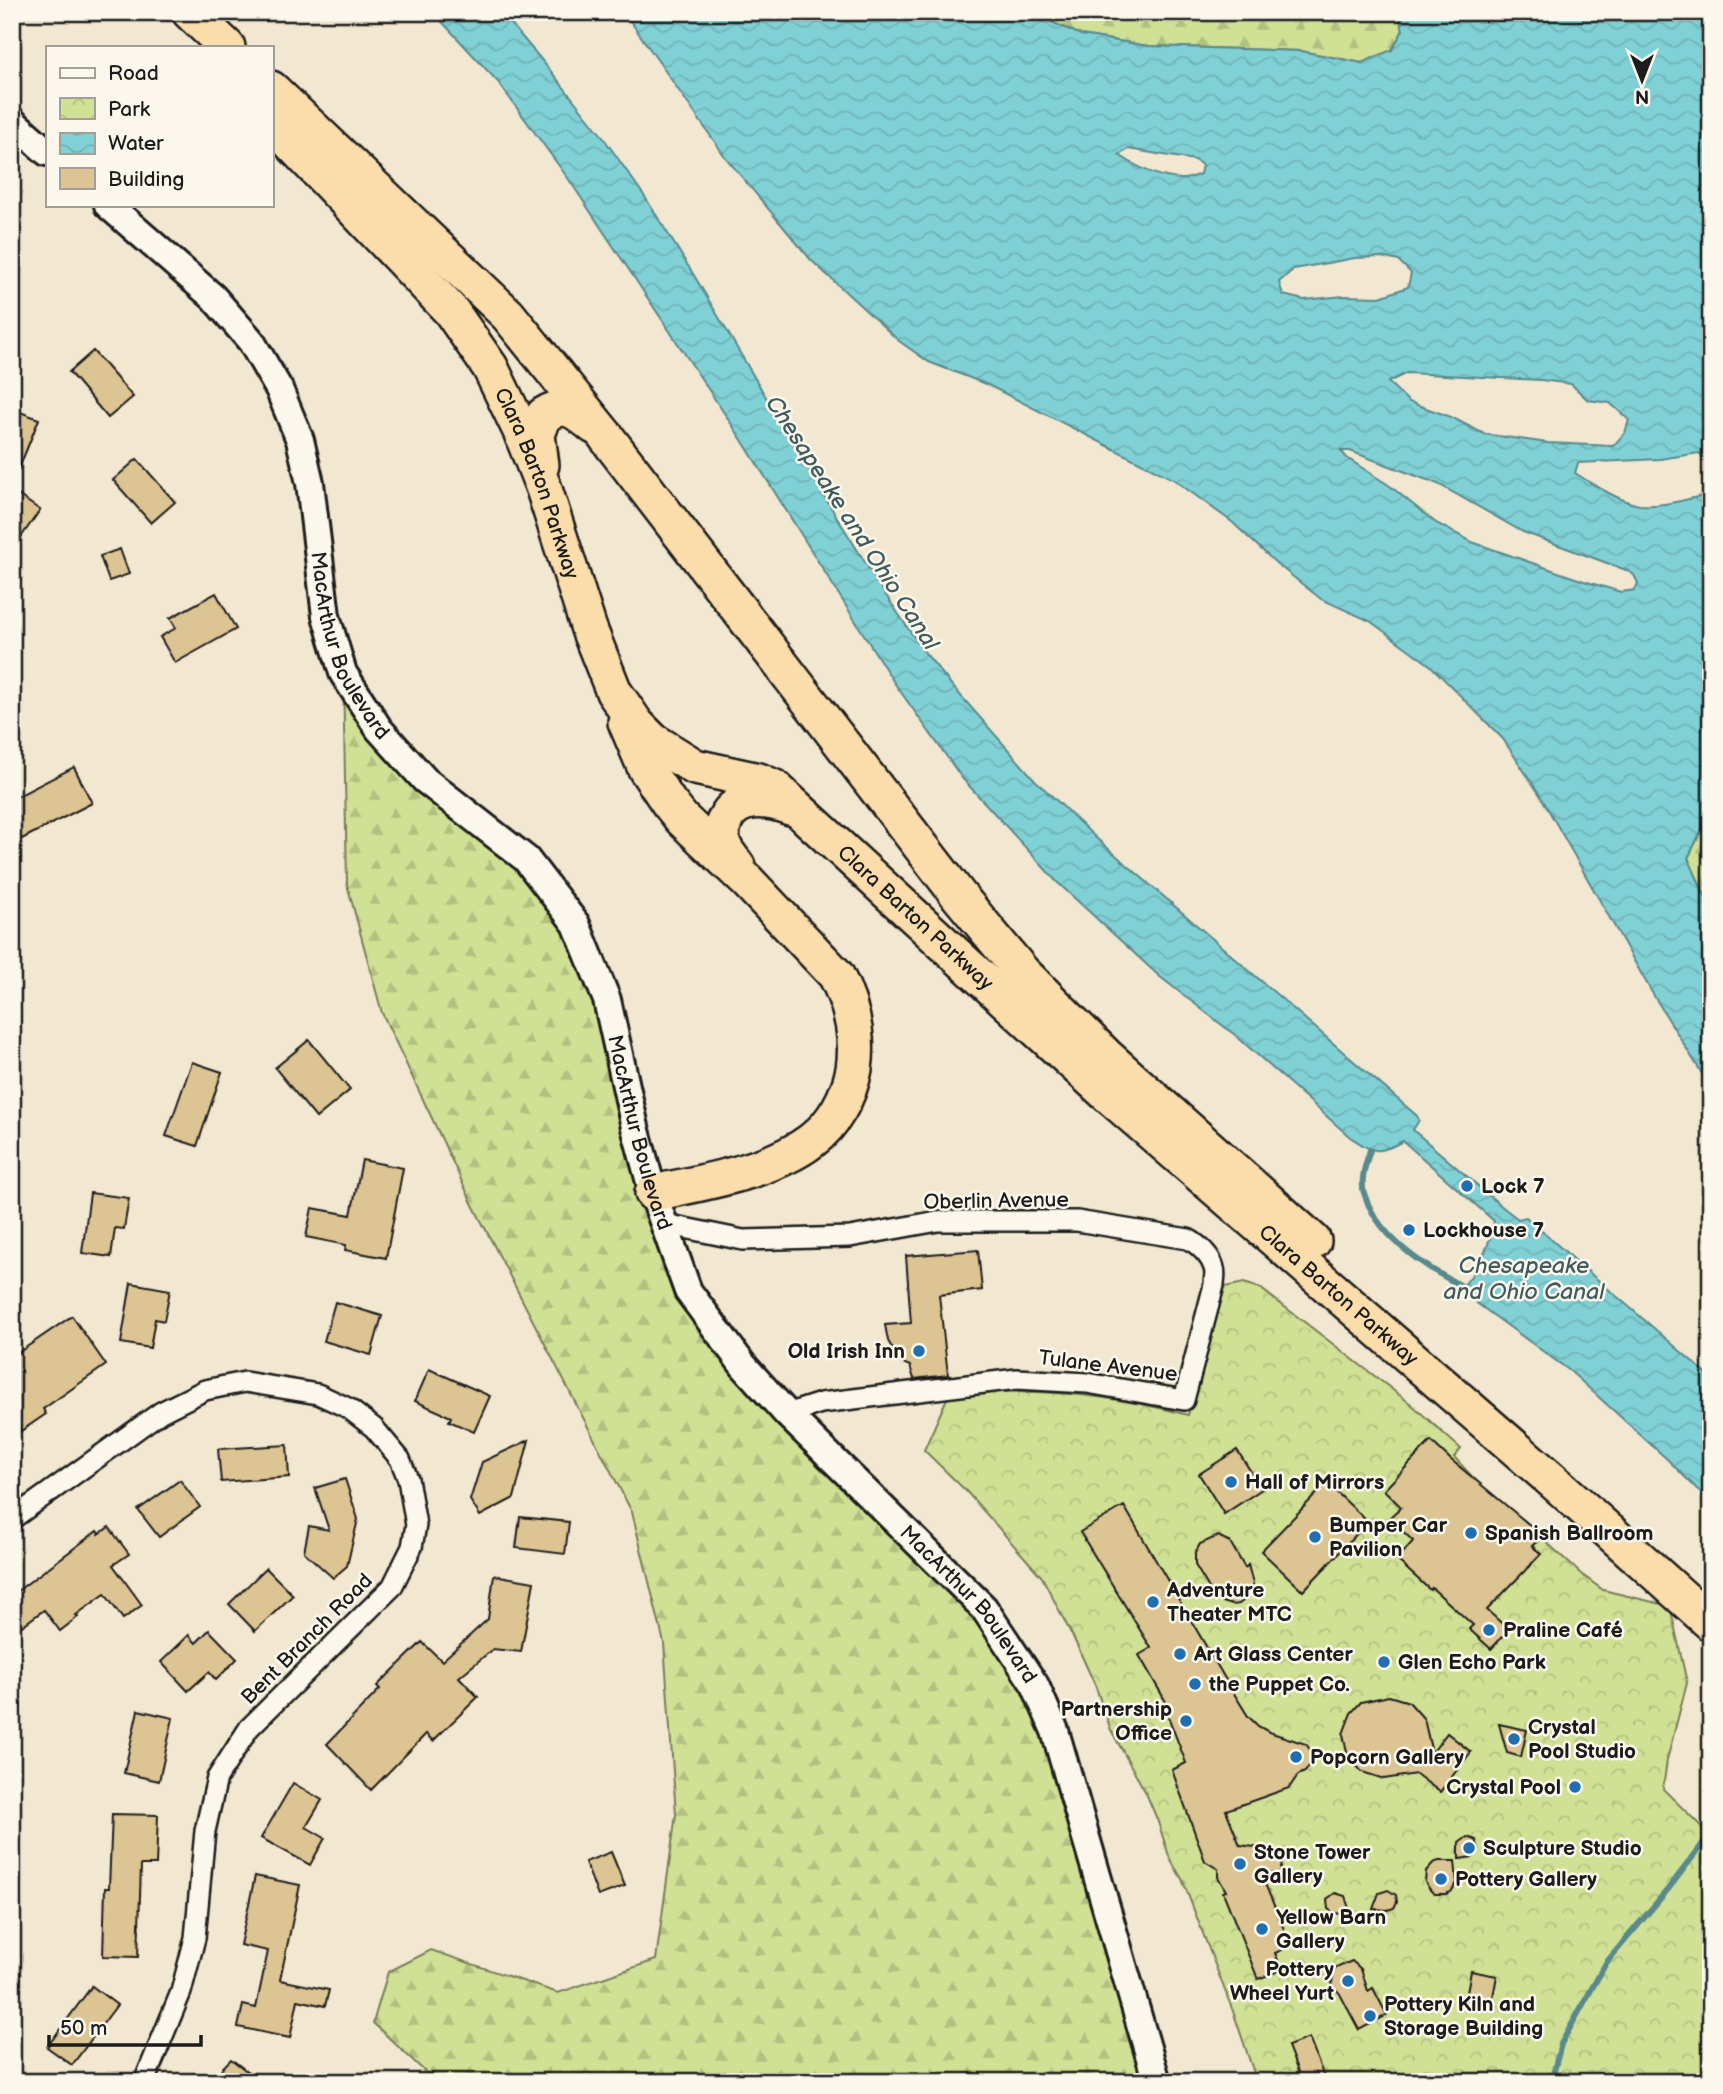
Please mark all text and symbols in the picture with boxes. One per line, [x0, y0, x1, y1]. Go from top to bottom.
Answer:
legend [46, 46, 273, 206]
north arrow [1608, 46, 1678, 116]
text: Road [108, 61, 159, 86]
text: N [1635, 84, 1649, 107]
text: Park [108, 97, 151, 122]
text: Water [108, 131, 164, 156]
text: Building [108, 167, 184, 192]
street label: Clara Barton Parkway [489, 383, 585, 583]
water label: Chesapeake and Ohio Canal [759, 390, 945, 656]
street label: MacArthur Boulevard [306, 550, 395, 745]
street label: Clara Barton Parkway [832, 840, 999, 996]
street label: MacArthur Boulevard [603, 1033, 678, 1233]
place label: Lock 7 [1481, 1174, 1545, 1199]
marker: Lock 7 [1459, 1178, 1475, 1194]
street label: Oberlin Avenue [923, 1187, 1069, 1215]
place label: Lockhouse 7 [1423, 1218, 1545, 1243]
street label: Clara Barton Parkway [1254, 1219, 1424, 1371]
marker: Lockhouse 7 [1401, 1222, 1417, 1238]
water label: Chesapeake and Ohio Canal [1444, 1252, 1605, 1306]
place label: Old Irish Inn [788, 1339, 905, 1364]
marker: Old Irish Inn [911, 1343, 927, 1359]
street label: Tulane Avenue [1037, 1345, 1179, 1387]
place label: Hall of Mirrors [1245, 1470, 1384, 1495]
marker: Hall of Mirrors [1223, 1474, 1239, 1490]
place label: Bumper Car Pavilion [1329, 1513, 1448, 1562]
street label: MacArthur Boulevard [895, 1520, 1043, 1688]
place label: Spanish Ballroom [1485, 1521, 1653, 1546]
marker: Spanish Ballroom [1463, 1525, 1479, 1541]
marker: Bumper Car Pavilion [1307, 1529, 1323, 1545]
street label: Bent Branch Road [236, 1568, 378, 1710]
place label: Adventure Theater MTC [1166, 1578, 1292, 1627]
marker: Adventure Theater MTC [1145, 1594, 1161, 1610]
place label: Praline Café [1503, 1618, 1623, 1643]
marker: Praline Café [1481, 1622, 1497, 1638]
place label: Art Glass Center [1193, 1642, 1353, 1667]
marker: Art Glass Center [1172, 1646, 1188, 1662]
place label: Glen Echo Park [1398, 1650, 1546, 1675]
marker: Glen Echo Park [1376, 1654, 1392, 1670]
place label: the Puppet Co. [1208, 1672, 1350, 1697]
marker: the Puppet Co. [1187, 1676, 1203, 1692]
place label: Partnership Office [1061, 1697, 1172, 1746]
marker: Partnership Office [1178, 1713, 1194, 1729]
place label: Crystal Pool Studio [1528, 1715, 1636, 1764]
marker: Crystal Pool Studio [1506, 1731, 1522, 1747]
place label: Popcorn Gallery [1310, 1745, 1464, 1770]
marker: Popcorn Gallery [1288, 1749, 1304, 1765]
place label: Crystal Pool [1446, 1775, 1561, 1800]
marker: Crystal Pool [1567, 1779, 1583, 1795]
place label: Sculpture Studio [1483, 1836, 1642, 1861]
place label: Stone Tower Gallery [1254, 1840, 1371, 1889]
marker: Sculpture Studio [1461, 1840, 1477, 1856]
marker: Stone Tower Gallery [1232, 1856, 1248, 1872]
place label: Pottery Gallery [1455, 1867, 1597, 1892]
marker: Pottery Gallery [1433, 1871, 1449, 1887]
place label: Yellow Barn Gallery [1276, 1905, 1386, 1954]
marker: Yellow Barn Gallery [1254, 1921, 1270, 1937]
place label: Pottery Wheel Yurt [1230, 1957, 1334, 2006]
marker: Pottery Wheel Yurt [1340, 1973, 1356, 1989]
place label: Pottery Kiln and Storage Building [1384, 1992, 1543, 2041]
scale bar [49, 2003, 201, 2047]
marker: Pottery Kiln and Storage Building [1362, 2008, 1378, 2024]
text: 50 m [60, 2016, 107, 2041]

